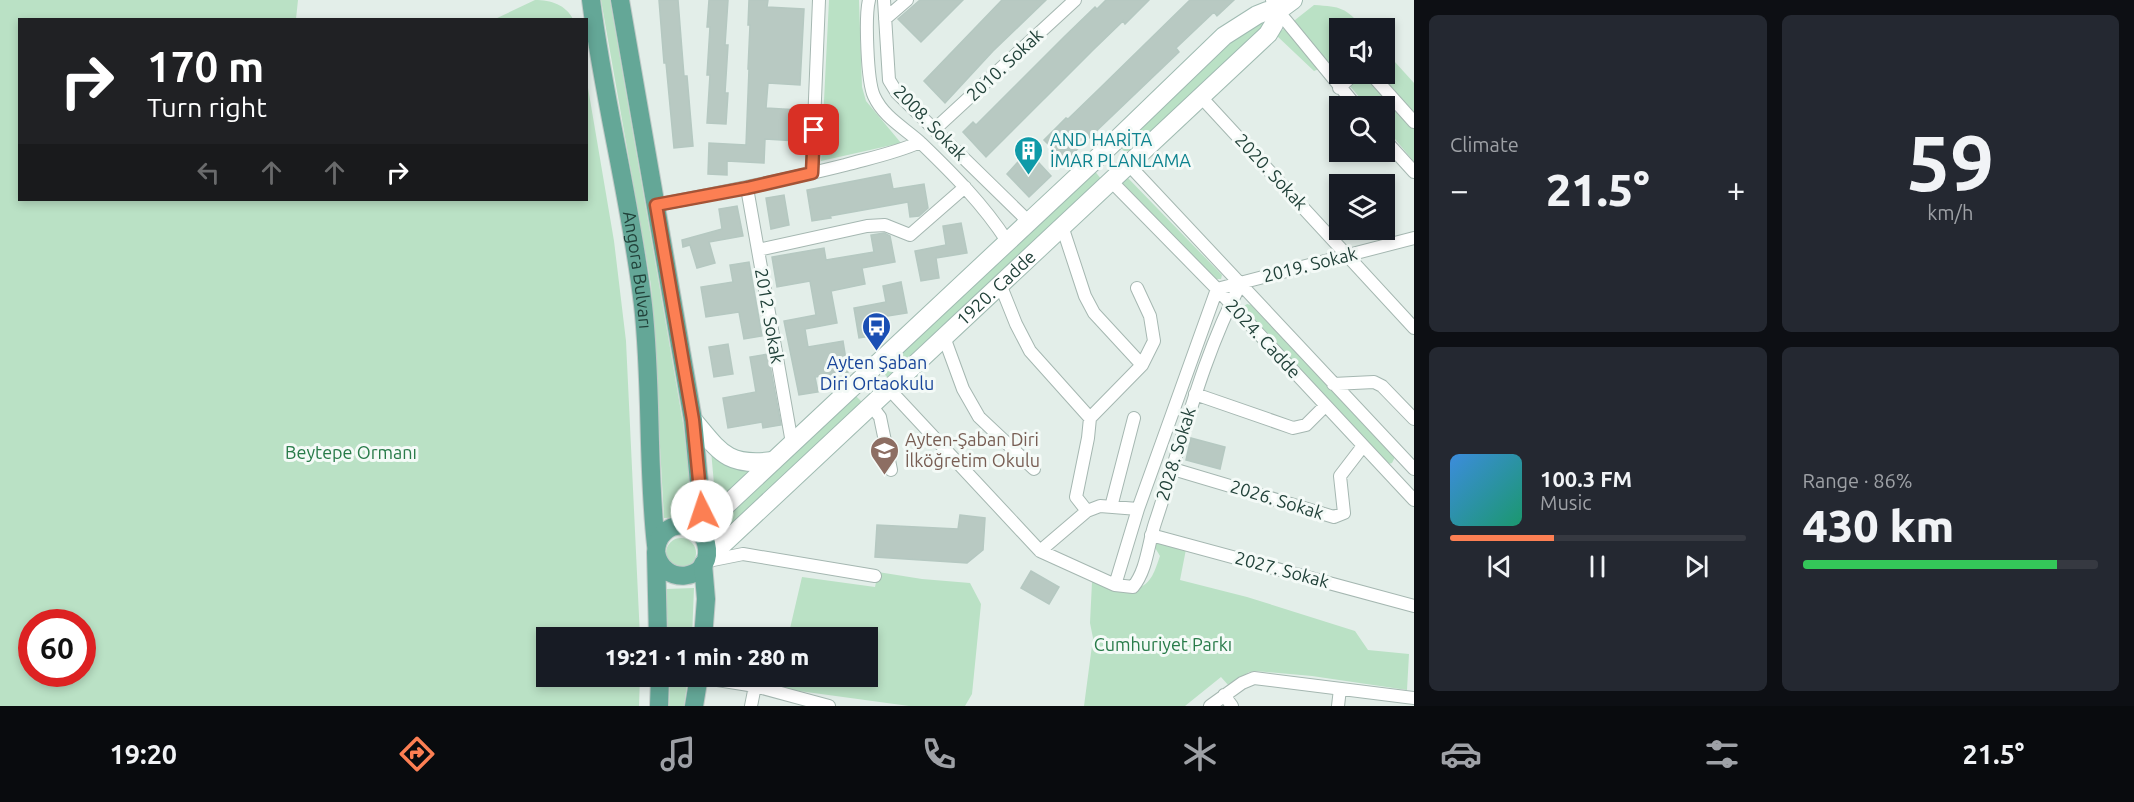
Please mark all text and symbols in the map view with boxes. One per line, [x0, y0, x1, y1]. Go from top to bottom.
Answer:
map controls [1329, 18, 1395, 240]
button: sound [1329, 18, 1395, 84]
street label: 2010. Sokak [962, 24, 1046, 105]
icon: right [48, 42, 126, 120]
text: 170 m [147, 43, 264, 90]
street label: 2008. Sokak [890, 81, 971, 164]
text: Turn right [147, 92, 267, 122]
button: search [1329, 96, 1395, 162]
pin [788, 104, 839, 155]
icon: arrive [797, 113, 830, 146]
text: 59 [1906, 118, 1994, 206]
place label: AND HARİTA İMAR PLANLAMA [1050, 129, 1191, 170]
street label: 2020. Sokak [1231, 129, 1312, 213]
text: Climate [1450, 133, 1519, 156]
building icon: AND HARİTA İMAR PLANLAMA [1013, 134, 1045, 176]
icon: left [192, 156, 225, 189]
icon: ahead [255, 156, 288, 189]
icon: ahead [318, 156, 351, 189]
icon: right [381, 156, 414, 189]
text: 21.5° [1546, 164, 1650, 215]
text: − [1450, 171, 1469, 208]
text: + [1727, 171, 1745, 208]
button: layers [1329, 174, 1395, 240]
text: km/h [1927, 201, 1973, 224]
street label: Angora Bulvarı [620, 209, 656, 330]
street label: 2019. Sokak [1260, 243, 1359, 285]
street label: 1920. Cadde [952, 246, 1039, 329]
street label: 2012. Sokak [752, 267, 788, 365]
street label: 2024. Cadde [1222, 295, 1305, 382]
bus stop icon: Ayten Şaban Diri Ortaokulu [861, 310, 893, 352]
place label: Ayten Şaban Diri Ortaokulu [820, 352, 934, 393]
street label: 2028. Sokak [1151, 405, 1199, 503]
place label: Ayten-Şaban Diri İlköğretim Okulu [905, 429, 1040, 470]
school or university icon: Ayten-Şaban Diri İlköğretim Okulu [868, 434, 900, 476]
park label: Beytepe Ormanı [285, 442, 417, 462]
text: 100.3 FM [1540, 466, 1632, 491]
text: Range · 86% [1803, 469, 1913, 492]
street label: 2026. Sokak [1228, 475, 1326, 523]
position arrow [670, 479, 734, 543]
text: Music [1540, 491, 1592, 514]
text: 430 km [1803, 500, 1954, 551]
street label: 2027. Sokak [1233, 547, 1331, 591]
icon: previous [1483, 550, 1516, 583]
icon: pause [1581, 550, 1614, 583]
icon: next [1680, 550, 1713, 583]
speed limit sign: 60 [18, 609, 96, 687]
park label: Cumhuriyet Parkı [1094, 634, 1232, 654]
text: 19:21 · 1 min · 280 m [605, 644, 809, 669]
icon: directions [396, 733, 438, 775]
icon: music [657, 733, 699, 775]
icon: phone [918, 733, 960, 775]
icon: climate [1179, 733, 1221, 775]
icon: car [1440, 733, 1482, 775]
icon: filters [1701, 733, 1743, 775]
text: 19:20 [110, 739, 177, 769]
text: 21.5° [1963, 739, 2024, 769]

